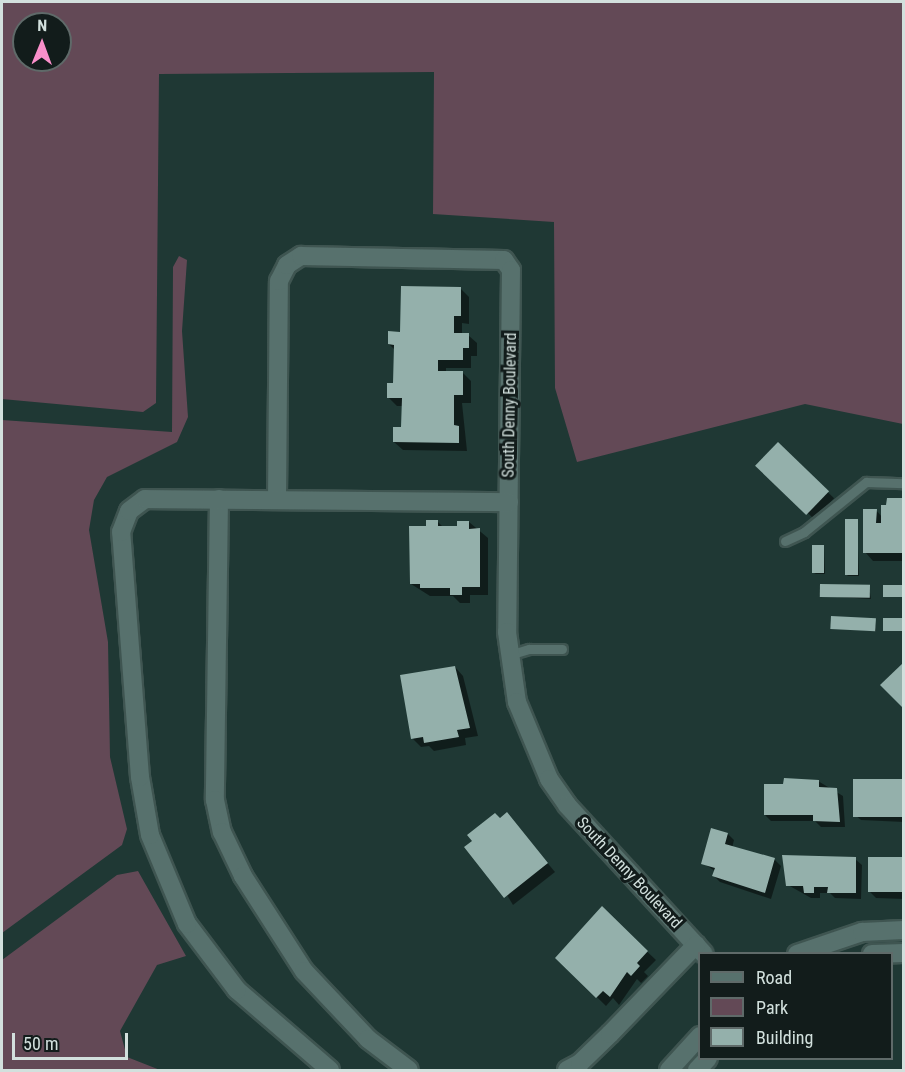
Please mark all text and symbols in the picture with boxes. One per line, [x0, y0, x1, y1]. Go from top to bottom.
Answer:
north arrow [12, 12, 72, 72]
text: N [37, 16, 47, 35]
street label: South Denny Boulevard [499, 332, 521, 478]
street label: South Denny Boulevard [572, 813, 686, 933]
legend [698, 952, 893, 1060]
text: Road [756, 967, 792, 988]
text: Park [756, 997, 788, 1018]
scale bar [15, 1021, 130, 1059]
text: Building [756, 1027, 813, 1048]
text: 50 m [23, 1033, 58, 1054]

